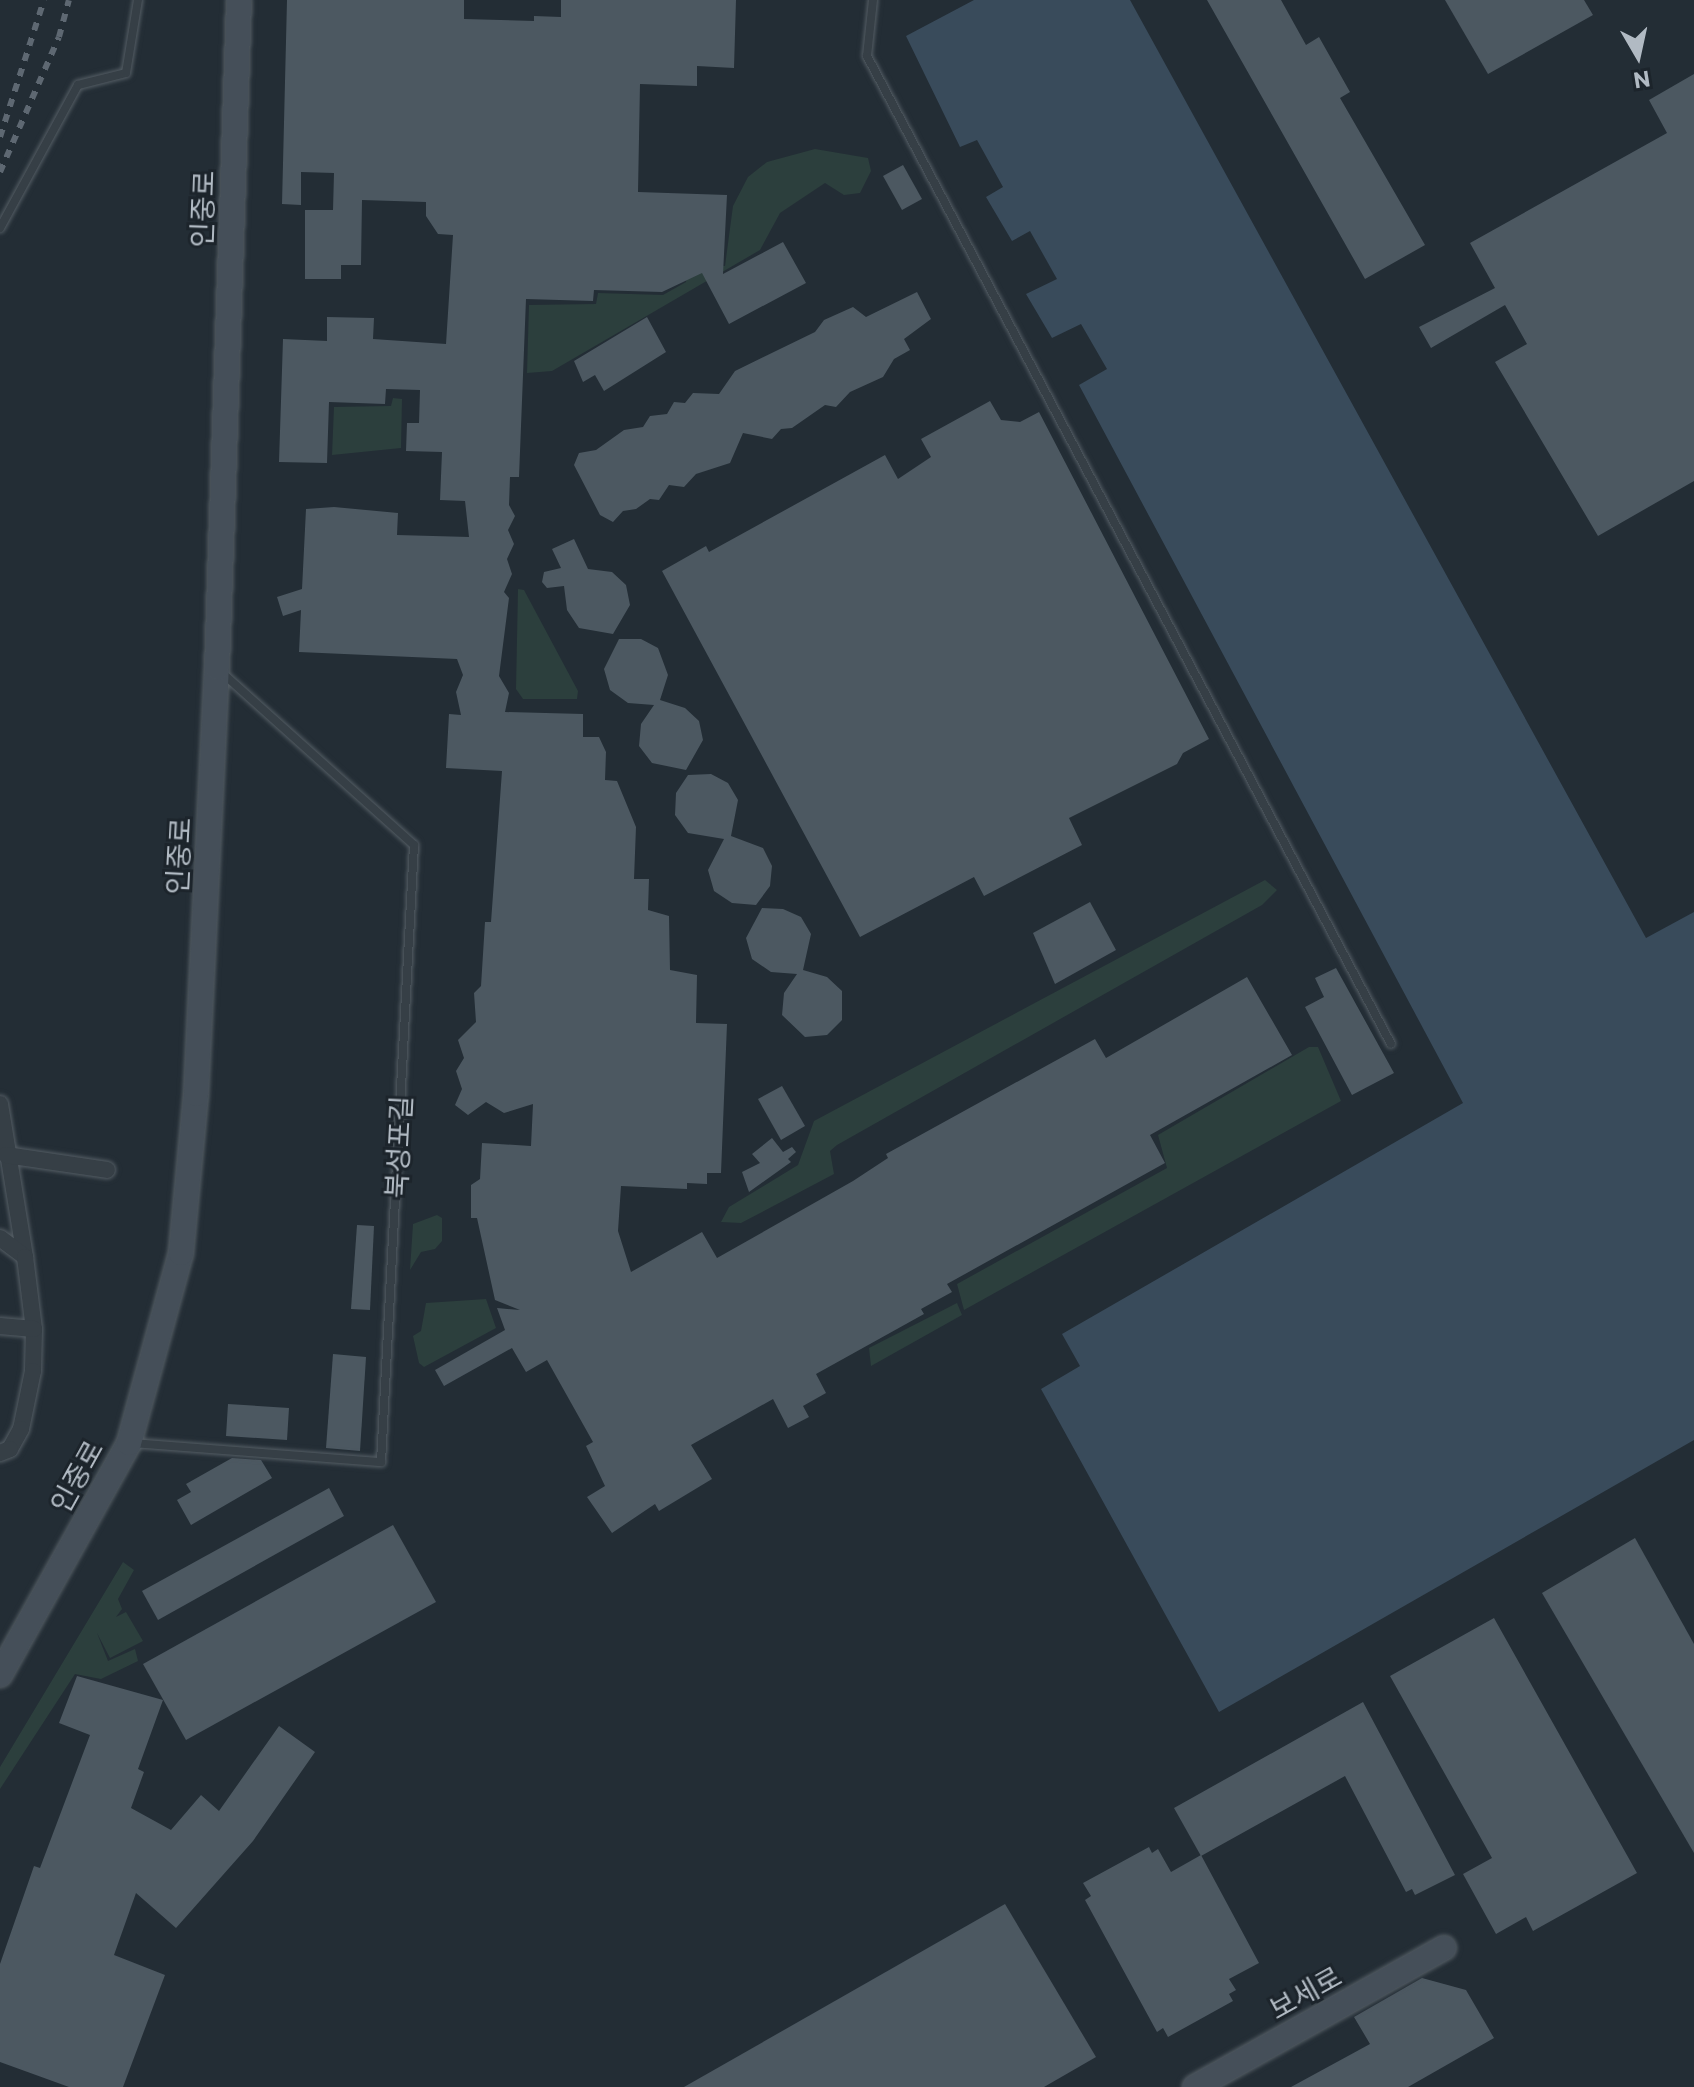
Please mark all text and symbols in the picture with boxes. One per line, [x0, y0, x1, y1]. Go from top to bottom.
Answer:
north arrow [1598, 16, 1678, 96]
text: N [1632, 66, 1652, 95]
street label: 인중로 [184, 170, 220, 248]
street label: 인중로 [159, 817, 197, 895]
street label: 북성포길 [379, 1095, 417, 1199]
street label: 인중로 [43, 1434, 109, 1518]
street label: 보세로 [1263, 1959, 1347, 2025]

